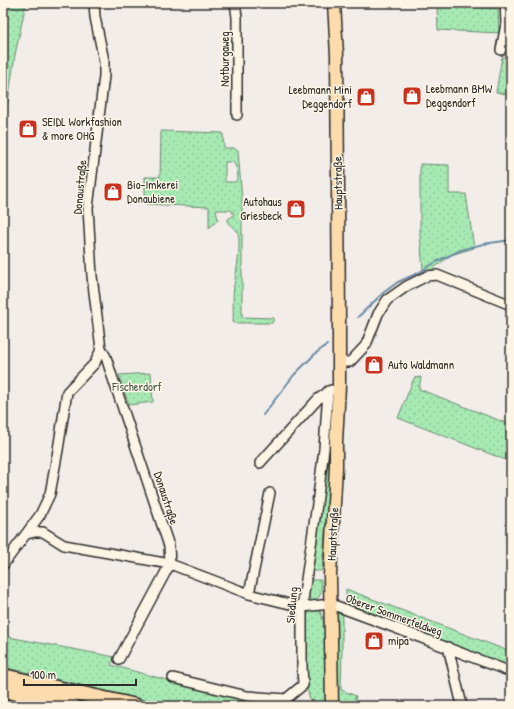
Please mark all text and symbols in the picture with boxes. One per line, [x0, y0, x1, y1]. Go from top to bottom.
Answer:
street label: Notburgaweg [216, 31, 233, 87]
place label: Leebmann BMW Deggendorf [426, 80, 493, 111]
place label: Leebmann Mini Deggendorf [289, 81, 353, 112]
shop icon: Leebmann BMW Deggendorf [401, 85, 423, 107]
shop icon: Leebmann Mini Deggendorf [355, 86, 377, 108]
place label: SEIDL Workfashion & more OHG [42, 113, 122, 144]
shop icon: SEIDL Workfashion & more OHG [17, 118, 39, 140]
street label: Hauptstraße [329, 156, 346, 210]
street label: Donaustraße [69, 159, 90, 215]
place label: Bio-Imkerei Donaubiene [127, 176, 178, 207]
shop icon: Bio-Imkerei Donaubiene [102, 181, 124, 203]
place label: Autohaus Griesbeck [240, 193, 282, 224]
shop icon: Autohaus Griesbeck [285, 198, 307, 220]
shop icon: Auto Waldmann [363, 354, 385, 376]
place label: Auto Waldmann [388, 356, 454, 373]
park label: Fischerdorf [111, 378, 162, 395]
street label: Donaustraße [150, 469, 183, 527]
street label: Hauptstraße [323, 507, 342, 561]
street label: Siedlung [281, 586, 302, 624]
street label: Oberer Sommerfeldweg [343, 589, 445, 640]
shop icon: mipa [363, 630, 385, 652]
place label: mipa [388, 632, 409, 649]
scale bar [24, 661, 136, 687]
text: 100 m [30, 666, 56, 683]

